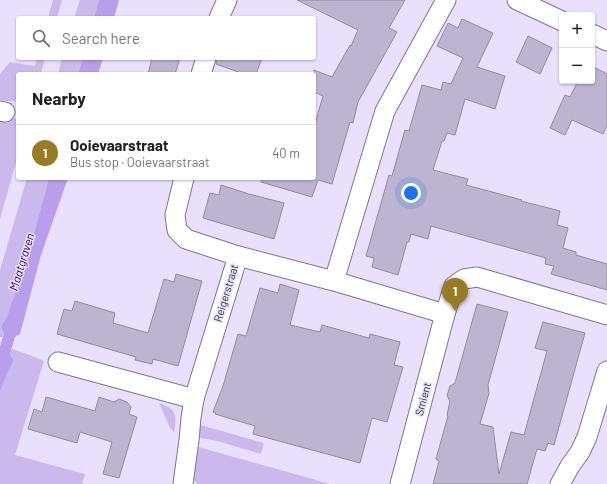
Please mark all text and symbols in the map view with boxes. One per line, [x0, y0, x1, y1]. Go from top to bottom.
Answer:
map controls [559, 12, 595, 84]
button: + [559, 12, 595, 48]
search box [16, 16, 316, 60]
icon: search [30, 27, 52, 49]
text: Search here [62, 29, 140, 47]
button: − [559, 48, 595, 84]
text: Nearby [32, 88, 86, 108]
text: Ooievaarstraat [70, 136, 168, 154]
text: 1 [43, 145, 47, 161]
text: 40 m [272, 145, 300, 161]
text: Bus stop · Ooievaarstraat [70, 154, 210, 170]
your location [401, 183, 421, 203]
water label: Maatgraven [6, 231, 36, 292]
street label: Reigerstraat [211, 262, 240, 323]
pin: 1 [442, 278, 468, 311]
street label: Smient [412, 381, 433, 417]

